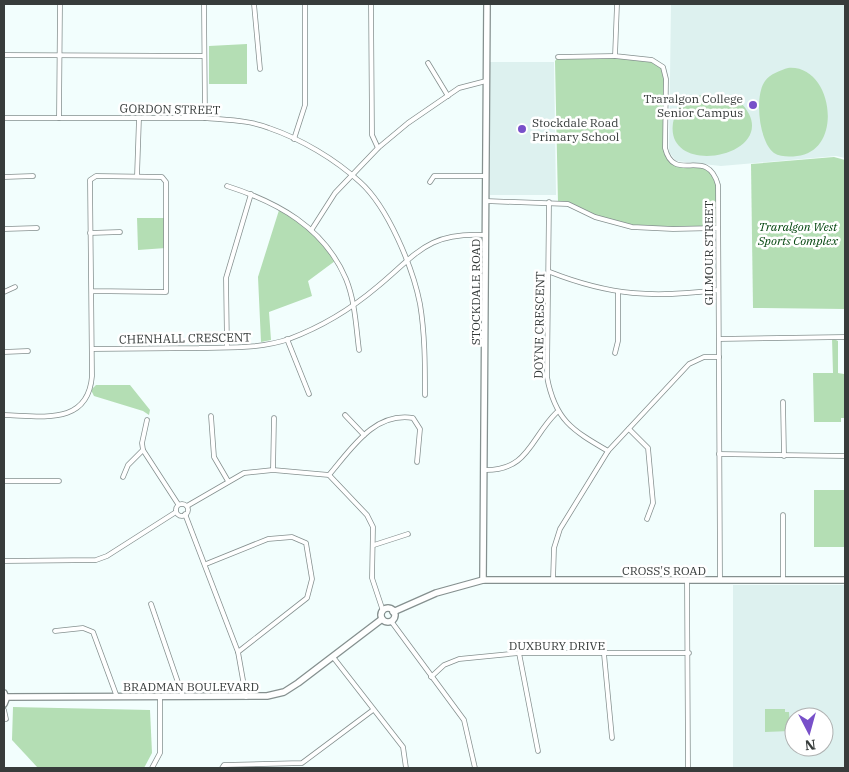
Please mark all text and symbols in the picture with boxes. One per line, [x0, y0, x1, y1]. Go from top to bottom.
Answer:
place label: Traralgon College Senior Campus [643, 91, 743, 120]
marker: Traralgon College Senior Campus [747, 99, 759, 111]
street label: GORDON STREET [119, 101, 221, 117]
place label: Stockdale Road Primary School [532, 115, 620, 144]
marker: Stockdale Road Primary School [516, 123, 528, 135]
street label: GILMOUR STREET [701, 200, 716, 305]
park label: Traralgon West Sports Complex [757, 219, 838, 248]
street label: STOCKDALE ROAD [468, 239, 483, 345]
street label: DOYNE CRESCENT [531, 271, 547, 379]
street label: CHENHALL CRESCENT [119, 329, 251, 347]
street label: CROSS'S ROAD [622, 563, 706, 578]
street label: DUXBURY DRIVE [509, 638, 605, 653]
street label: BRADMAN BOULEVARD [123, 679, 259, 694]
north arrow [784, 707, 834, 757]
text: N [804, 735, 817, 754]

